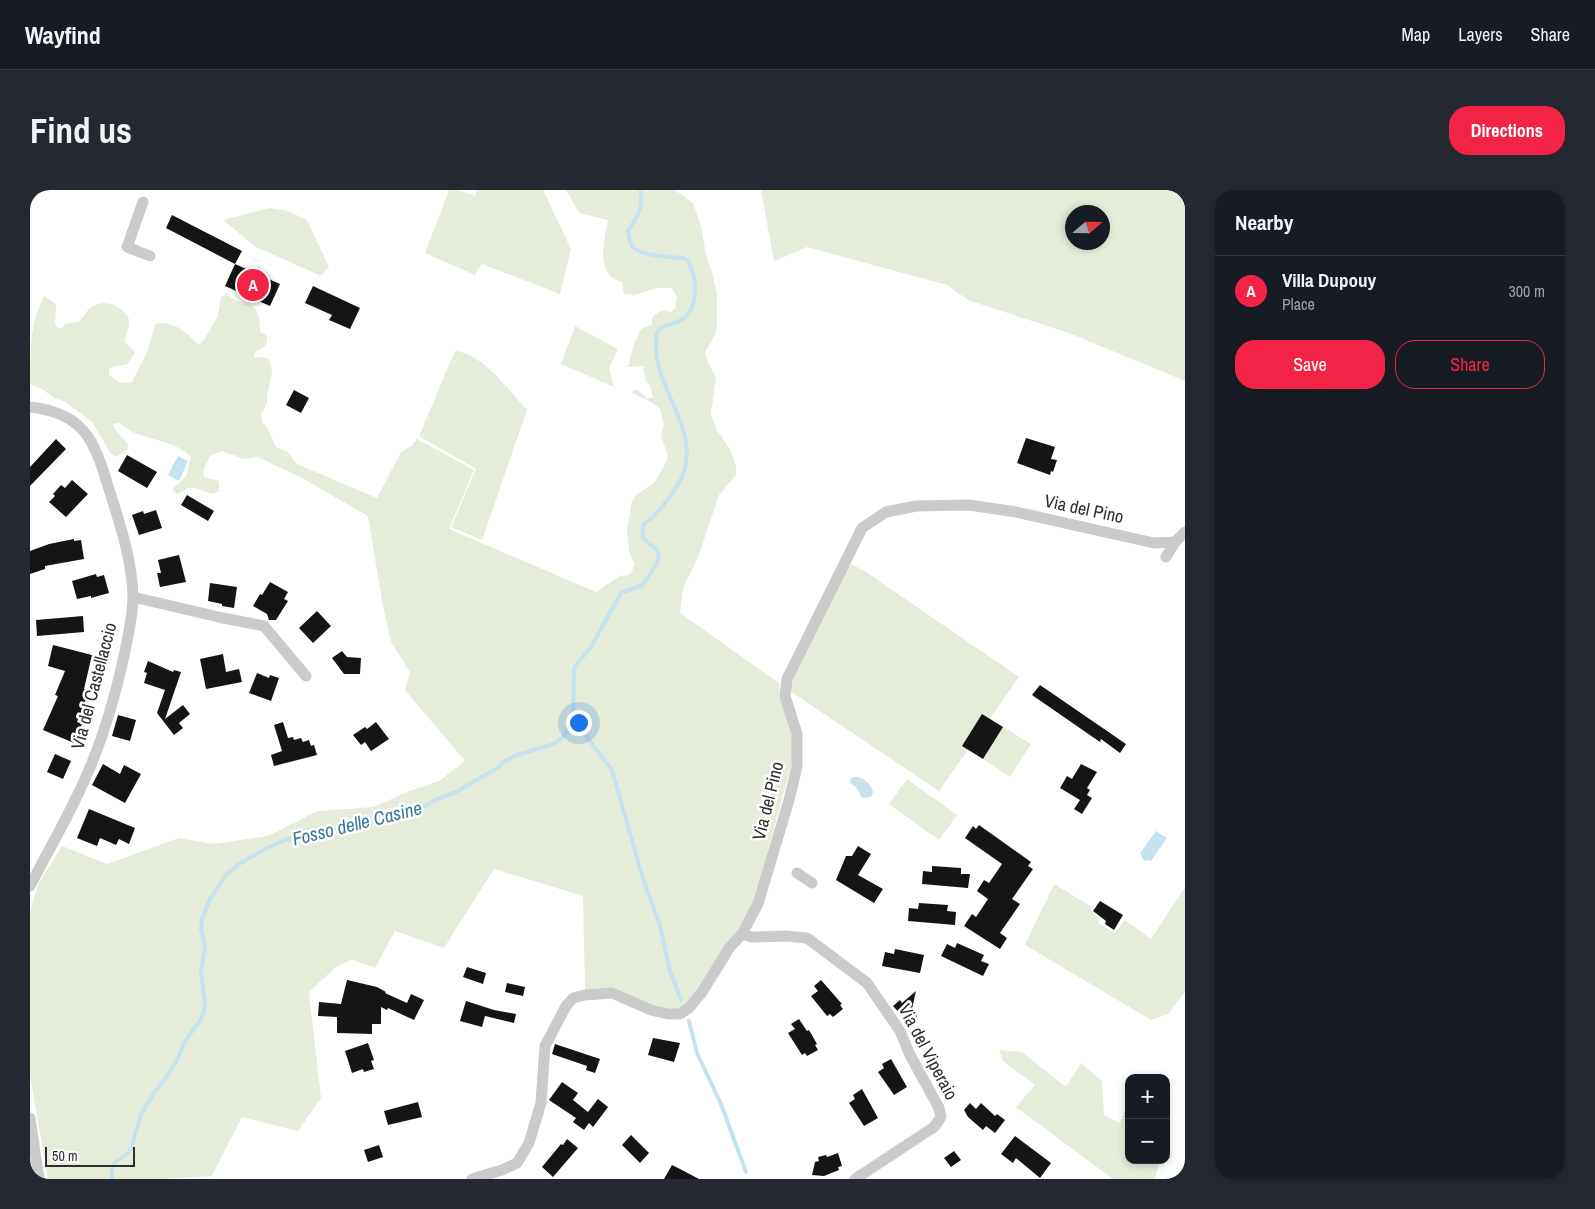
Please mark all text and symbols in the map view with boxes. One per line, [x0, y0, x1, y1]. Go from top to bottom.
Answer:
text: Wayfind [25, 19, 101, 51]
text: Map [1402, 22, 1430, 47]
text: Layers [1458, 22, 1503, 47]
text: Share [1531, 22, 1570, 47]
button: Directions [1449, 106, 1565, 155]
text: Find us [30, 107, 132, 154]
north arrow [1065, 205, 1110, 250]
text: Nearby [1235, 208, 1293, 237]
pin: A [237, 266, 269, 304]
text: Villa Dupouy [1282, 267, 1376, 293]
text: A [1246, 280, 1256, 302]
text: 300 m [1509, 280, 1545, 302]
text: Place [1282, 293, 1315, 315]
button: Save [1235, 340, 1385, 389]
button: Share [1395, 340, 1545, 389]
street label: Via del Pino [1042, 488, 1126, 529]
street label: Via del Castellaccio [65, 620, 122, 752]
your location [566, 710, 592, 736]
street label: Via del Pino [746, 759, 789, 843]
water label: Fosso delle Casine [289, 794, 425, 852]
street label: Via del Viperaio [893, 999, 964, 1104]
map controls [1125, 1074, 1170, 1164]
button: + [1125, 1074, 1170, 1119]
button: − [1125, 1119, 1170, 1164]
scale bar [45, 1144, 135, 1167]
text: 50 m [52, 1147, 78, 1165]

